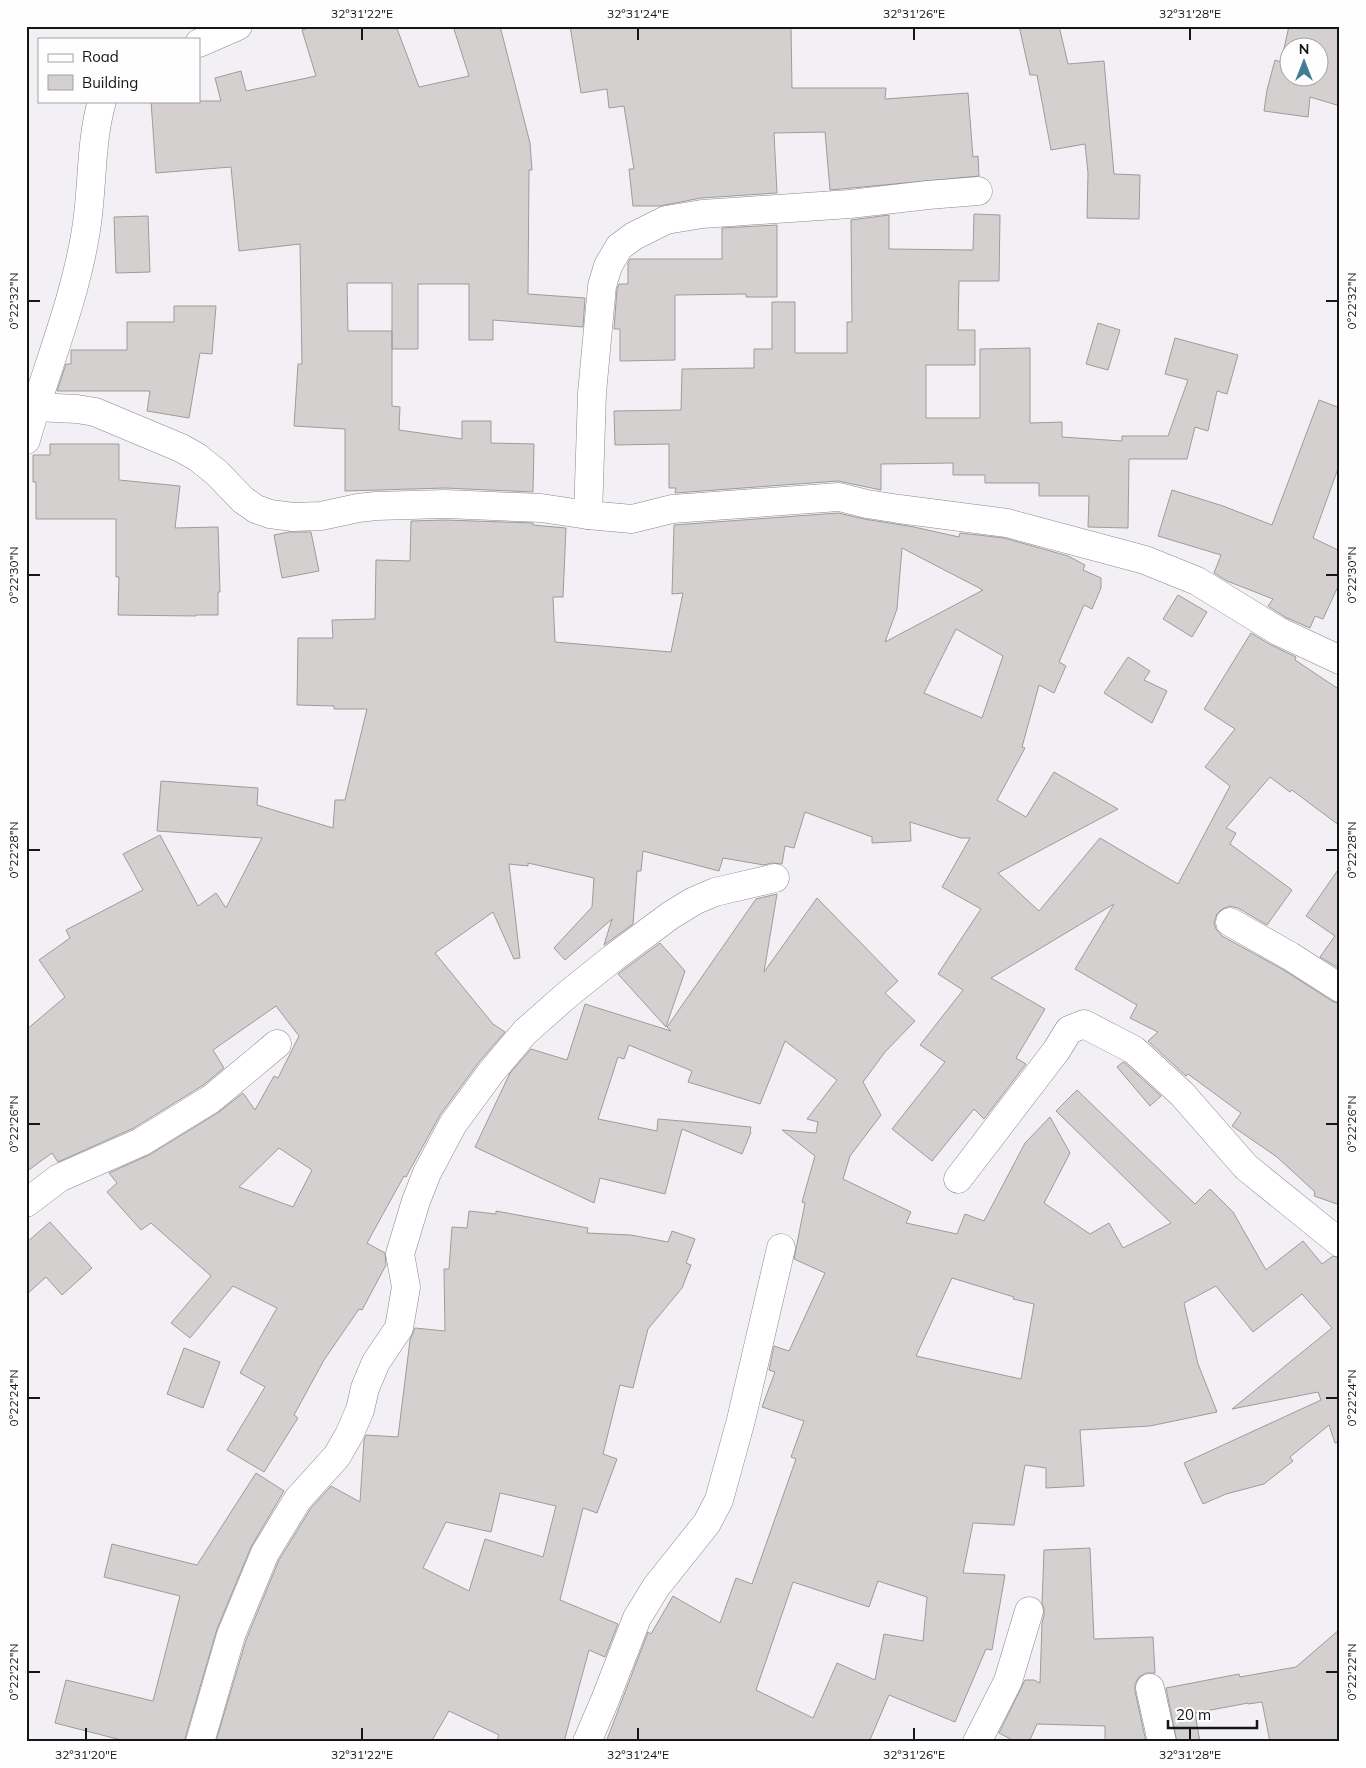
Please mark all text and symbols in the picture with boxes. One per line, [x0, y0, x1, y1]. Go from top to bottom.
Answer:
text: 32°31'22"E [331, 6, 393, 21]
text: 32°31'24"E [607, 6, 669, 21]
text: 32°31'26"E [883, 6, 945, 21]
text: 32°31'28"E [1159, 6, 1221, 21]
legend [38, 38, 200, 102]
north arrow [1278, 38, 1328, 88]
text: N [1299, 40, 1309, 58]
text: Road [82, 47, 119, 66]
text: Building [82, 73, 138, 92]
text: 0°22'32"N [6, 273, 21, 329]
text: 0°22'32"N [1344, 273, 1359, 329]
text: 0°22'30"N [6, 547, 21, 603]
text: 0°22'30"N [1344, 547, 1359, 603]
text: 0°22'28"N [6, 822, 21, 878]
text: 0°22'28"N [1344, 822, 1359, 878]
text: 0°22'26"N [6, 1096, 21, 1152]
text: 0°22'26"N [1344, 1096, 1359, 1152]
text: 0°22'24"N [6, 1370, 21, 1426]
text: 0°22'24"N [1344, 1370, 1359, 1426]
text: 0°22'22"N [6, 1644, 21, 1700]
text: 0°22'22"N [1344, 1644, 1359, 1700]
scale bar [1168, 1698, 1257, 1730]
text: 20 m [1176, 1705, 1211, 1724]
text: 32°31'20"E [55, 1747, 117, 1762]
text: 32°31'22"E [331, 1747, 393, 1762]
text: 32°31'24"E [607, 1747, 669, 1762]
text: 32°31'26"E [883, 1747, 945, 1762]
text: 32°31'28"E [1159, 1747, 1221, 1762]

